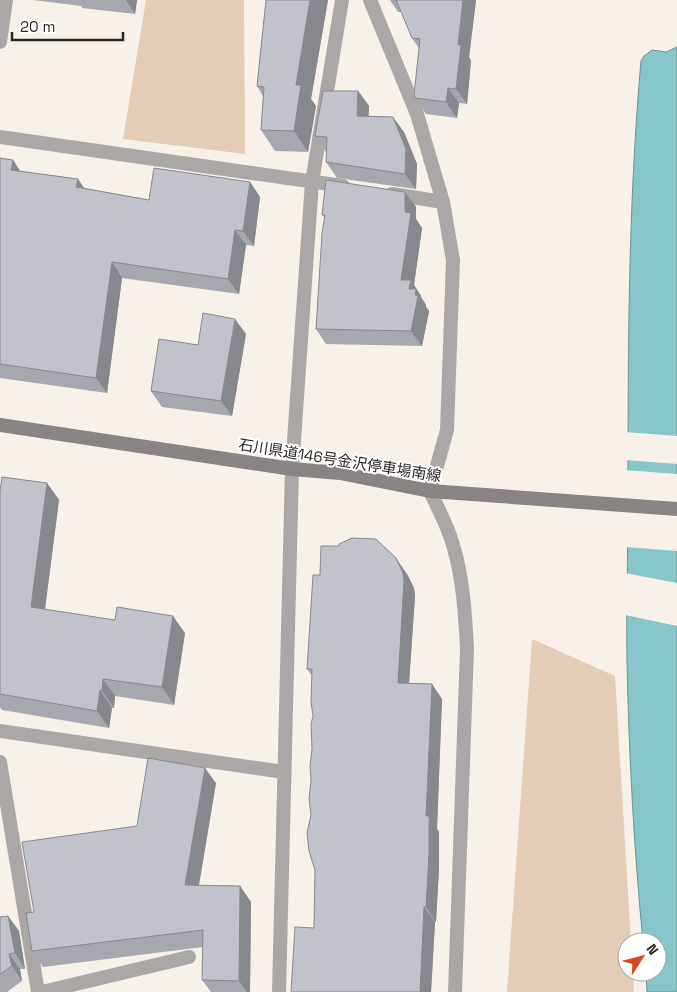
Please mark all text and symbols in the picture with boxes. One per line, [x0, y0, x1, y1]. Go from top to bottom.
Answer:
scale bar [12, 10, 124, 42]
text: 20 m [20, 17, 55, 36]
street label: 石川県道146号金沢停車場南線 [237, 435, 443, 485]
north arrow [617, 932, 667, 982]
text: N [642, 940, 663, 958]

